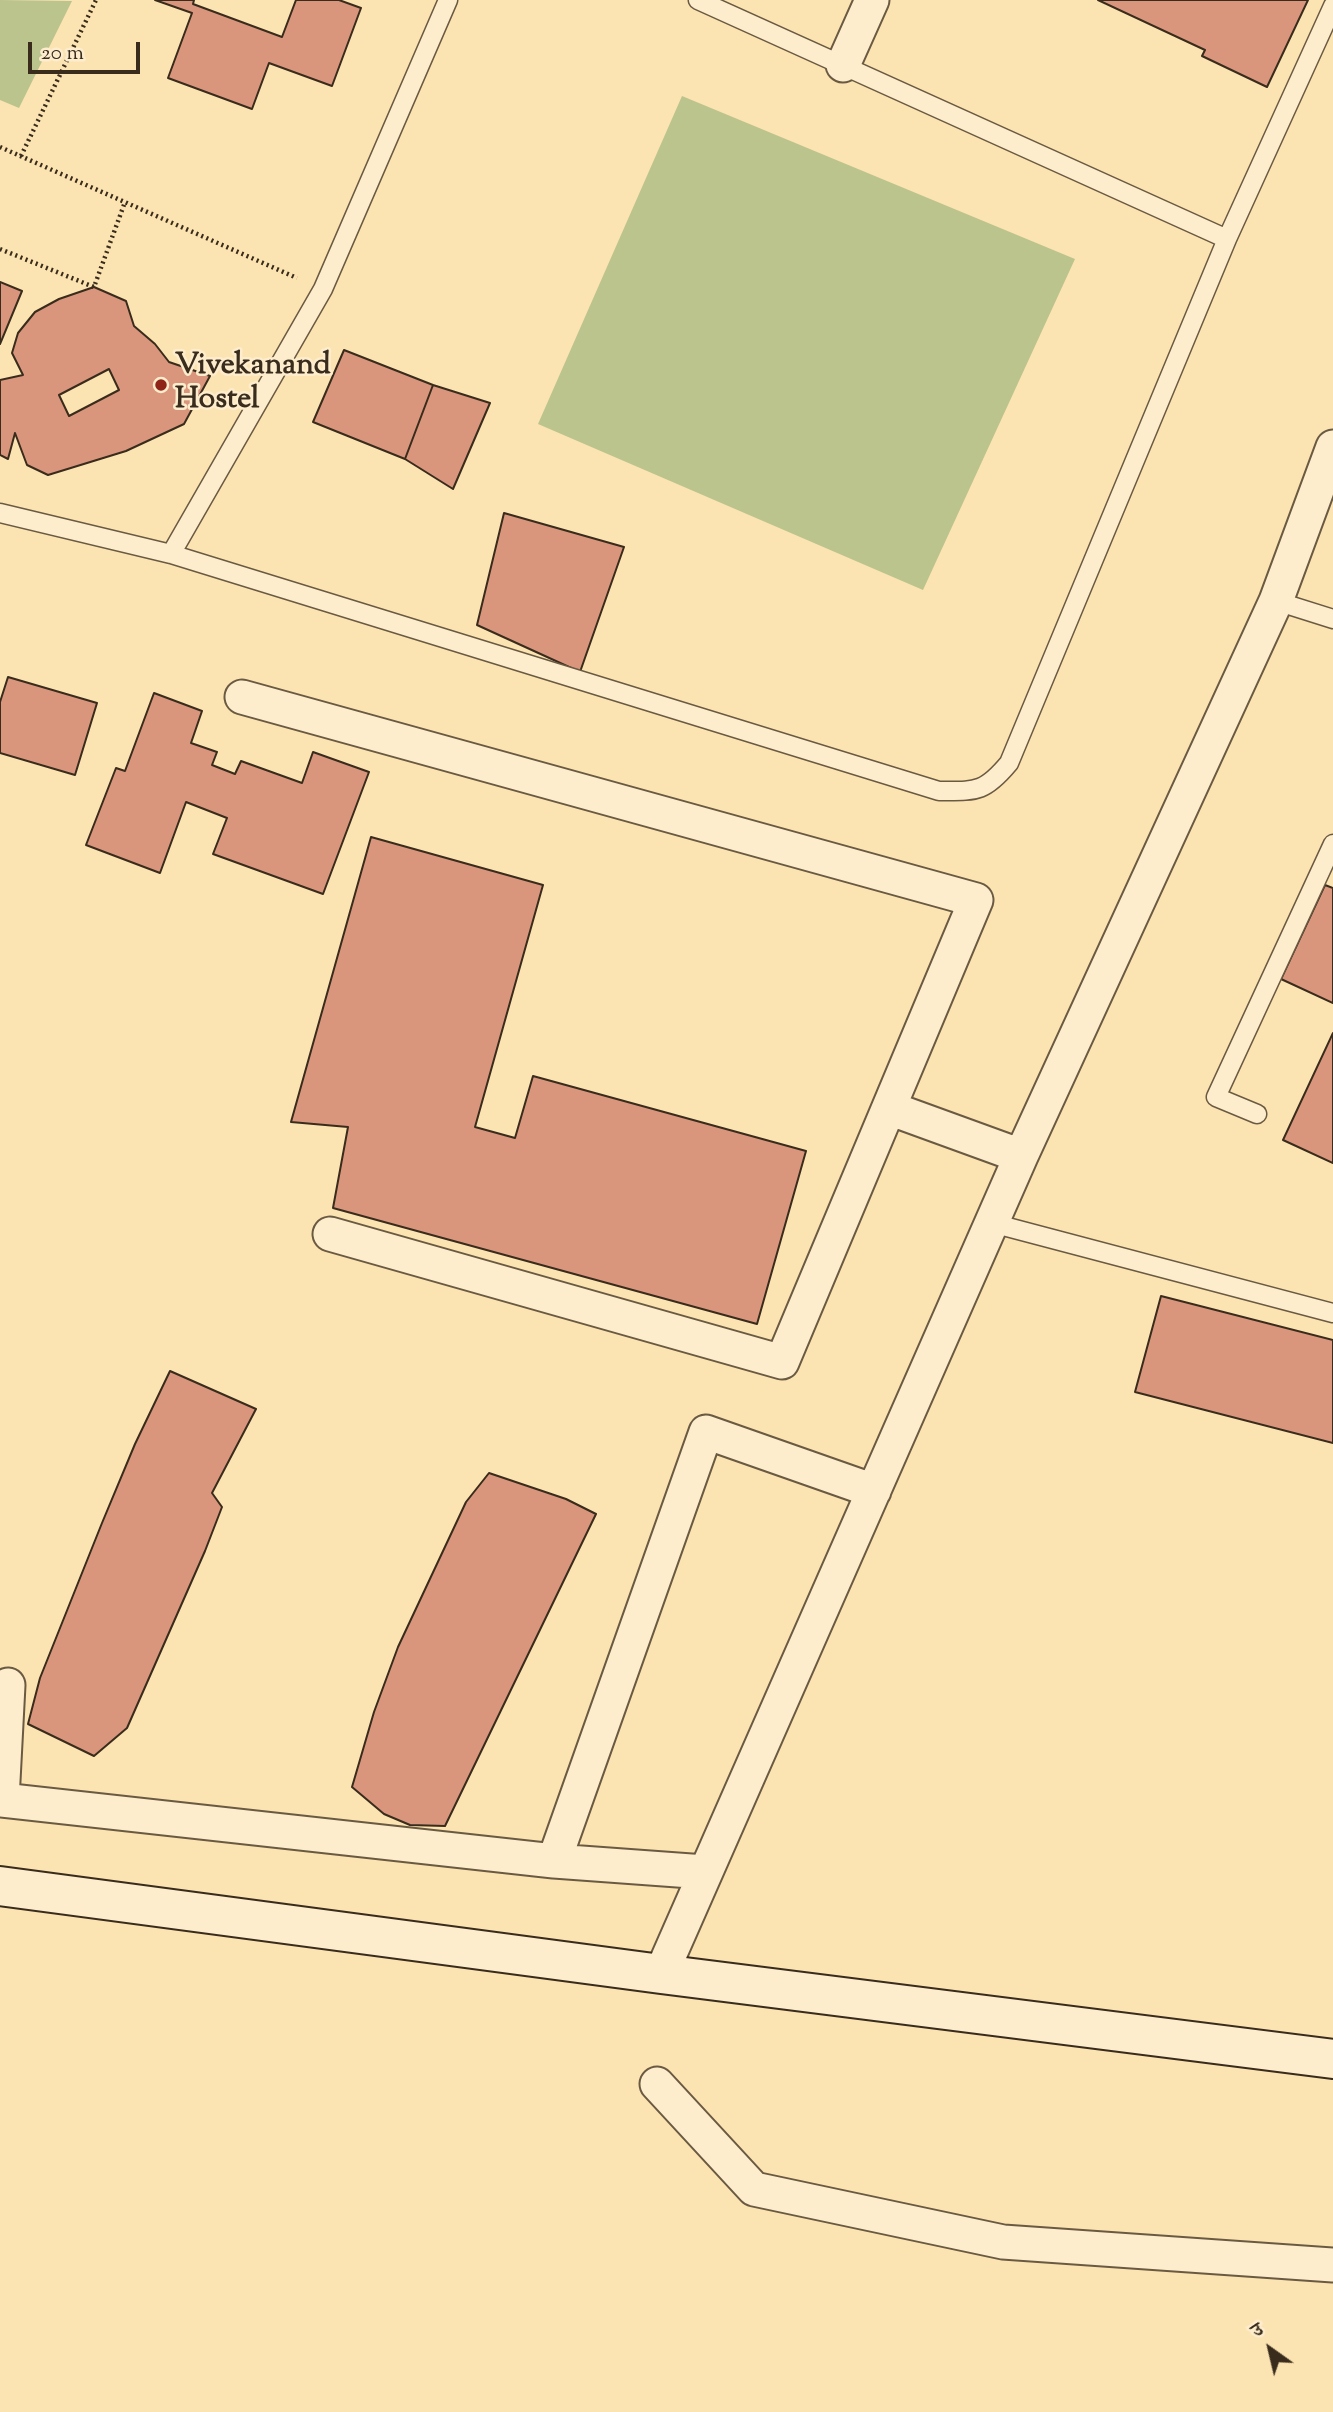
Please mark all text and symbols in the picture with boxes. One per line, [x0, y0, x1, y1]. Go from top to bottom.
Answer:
scale bar [32, 28, 144, 72]
text: 20 m [41, 39, 84, 69]
place label: Vivekanand Hostel [175, 350, 331, 420]
marker: Vivekanand Hostel [153, 377, 169, 393]
north arrow [1235, 2314, 1305, 2384]
text: उ [1246, 2317, 1270, 2345]

